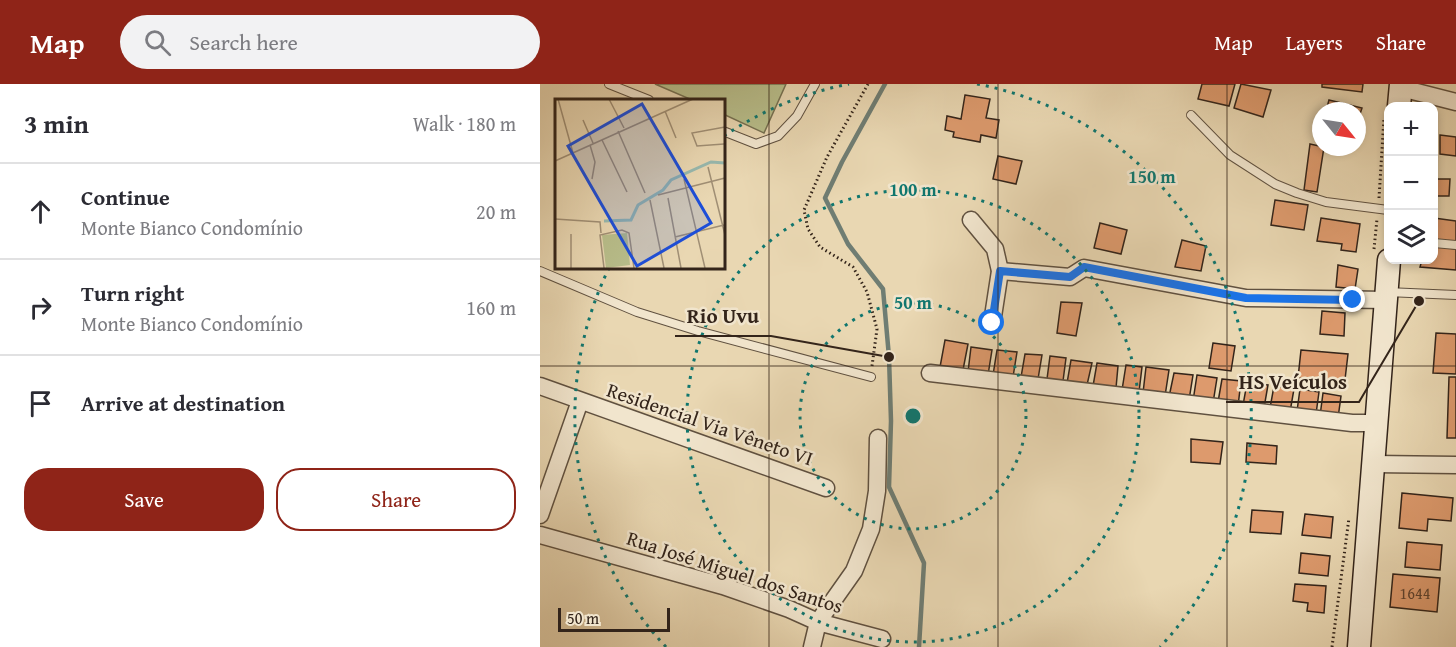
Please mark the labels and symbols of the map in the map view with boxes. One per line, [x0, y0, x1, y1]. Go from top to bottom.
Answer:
inset map [555, 99, 724, 268]
north arrow [1312, 102, 1366, 156]
text: 150 m [1128, 163, 1176, 190]
text: 100 m [889, 176, 937, 203]
route end [1339, 286, 1365, 312]
text: 50 m [894, 289, 933, 316]
callout: Rio Uvu [675, 297, 771, 336]
text: Rio Uvu [687, 300, 759, 331]
route start [978, 309, 1004, 335]
callout: HS Veículos [1226, 363, 1359, 402]
text: HS Veículos [1239, 366, 1347, 397]
street label: Residencial Via Vêneto VI [603, 375, 817, 472]
centre of rings [903, 406, 923, 426]
street label: Rua José Miguel dos Santos [623, 523, 847, 620]
house number: 1644 [1400, 581, 1431, 605]
scale bar [558, 605, 670, 632]

